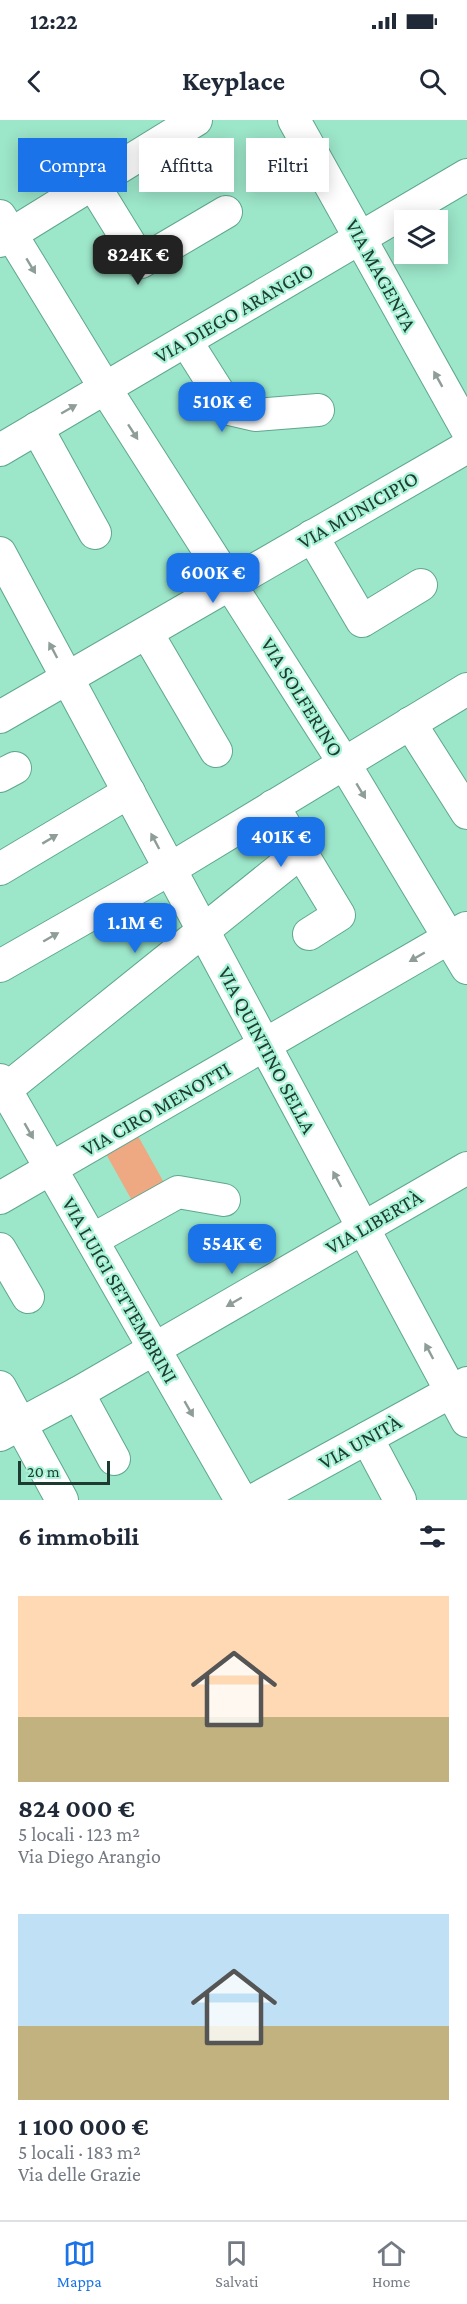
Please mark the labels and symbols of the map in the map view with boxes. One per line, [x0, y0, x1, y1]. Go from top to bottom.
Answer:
street label: VIA MAGENTA [340, 215, 422, 335]
pin: 824K € [89, 235, 187, 286]
one-way arrow [25, 258, 36, 274]
street label: VIA DIEGO ARANGIO [150, 258, 318, 368]
one-way arrow [433, 371, 444, 387]
pin: 510K € [173, 382, 271, 433]
one-way arrow [61, 404, 77, 415]
one-way arrow [127, 423, 139, 439]
street label: VIA MUNICIPIO [293, 466, 423, 554]
pin: 600K € [164, 553, 262, 604]
street label: VIA SOLFERINO [256, 633, 348, 761]
one-way arrow [48, 642, 58, 659]
one-way arrow [356, 783, 366, 800]
pin: 401K € [232, 817, 330, 868]
one-way arrow [150, 832, 160, 849]
one-way arrow [42, 833, 58, 844]
pin: 1.1M € [86, 903, 184, 954]
one-way arrow [43, 932, 60, 942]
one-way arrow [408, 952, 425, 962]
street label: VIA QUINTINO SELLA [213, 962, 321, 1138]
street label: VIA CIRO MENOTTI [77, 1057, 235, 1161]
one-way arrow [24, 1123, 34, 1140]
one-way arrow [332, 1170, 342, 1187]
street label: VIA LIBERTÀ [321, 1185, 427, 1259]
street label: VIA LUIGI SETTEMBRINI [57, 1193, 183, 1387]
pin: 554K € [183, 1224, 281, 1275]
one-way arrow [225, 1297, 242, 1307]
one-way arrow [425, 1342, 434, 1359]
one-way arrow [183, 1401, 194, 1417]
street label: VIA UNITÀ [315, 1409, 406, 1474]
scale bar [18, 1458, 110, 1486]

